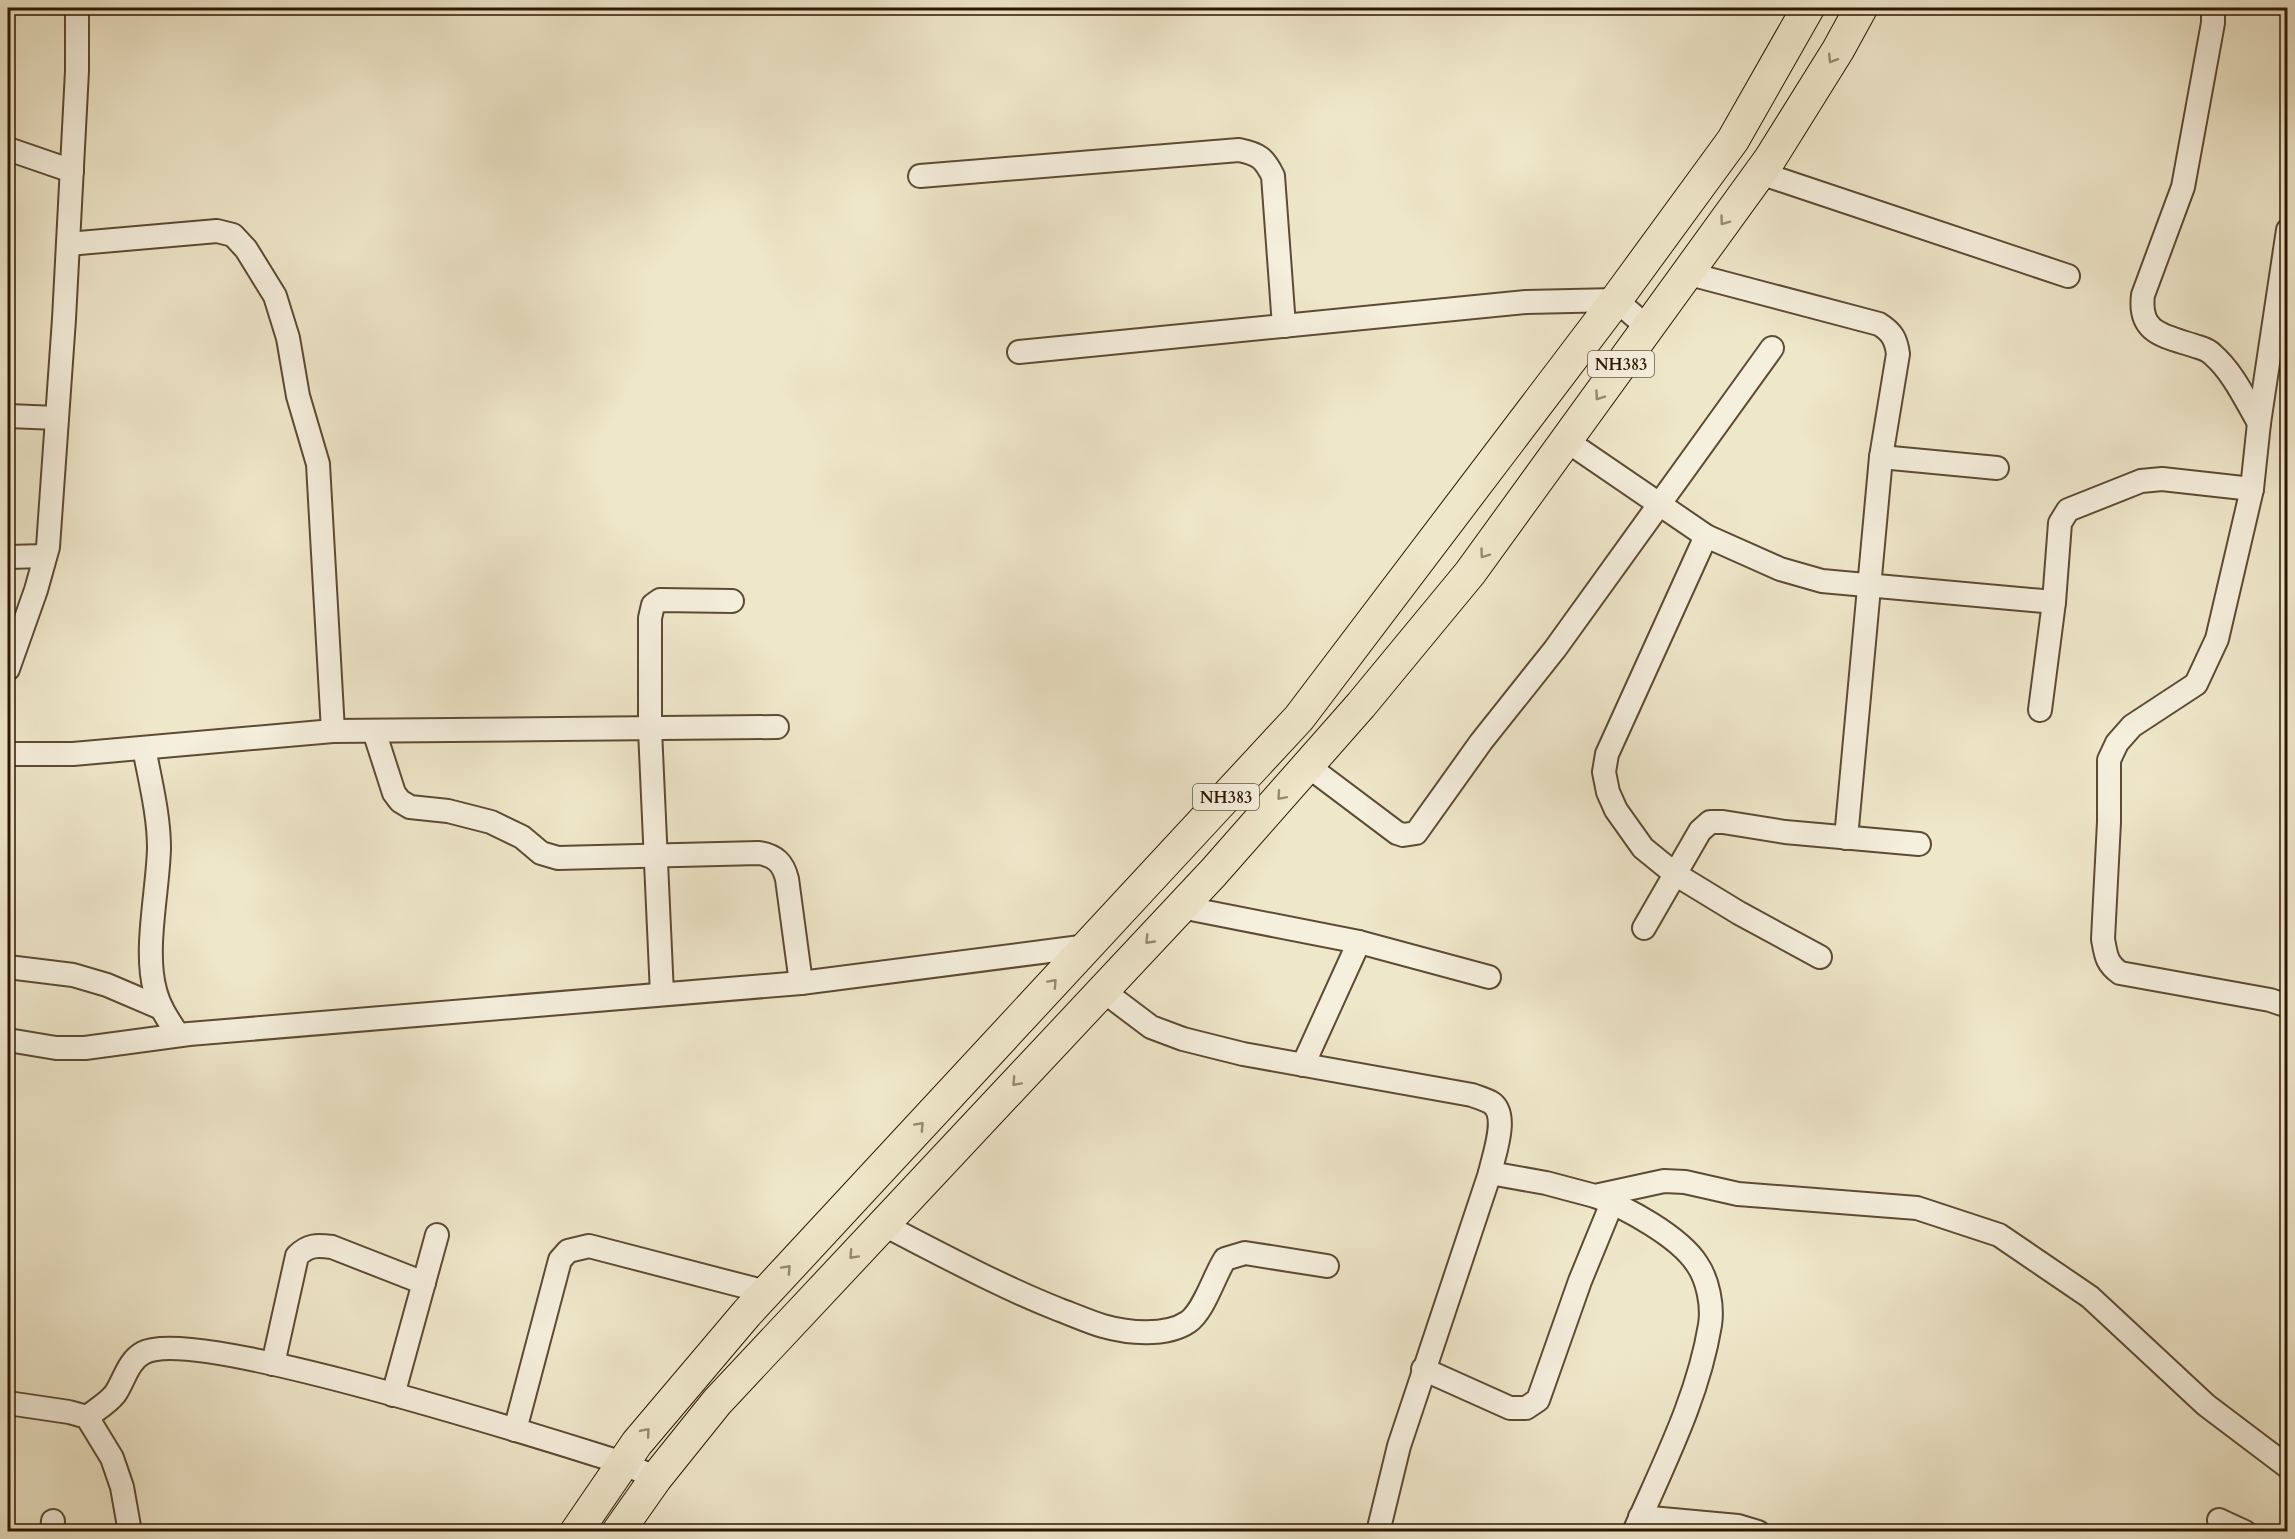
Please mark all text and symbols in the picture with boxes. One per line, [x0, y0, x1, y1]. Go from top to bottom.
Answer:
one-way arrow [1829, 52, 1840, 63]
one-way arrow [1721, 214, 1732, 225]
road number: NH383 [1588, 351, 1654, 377]
one-way arrow [1595, 390, 1606, 401]
one-way arrow [1480, 547, 1491, 558]
road number: NH383 [1193, 784, 1259, 810]
one-way arrow [1277, 789, 1288, 800]
one-way arrow [1145, 933, 1156, 944]
one-way arrow [1046, 980, 1057, 990]
one-way arrow [1012, 1075, 1023, 1086]
one-way arrow [913, 1122, 924, 1133]
one-way arrow [849, 1248, 860, 1259]
one-way arrow [780, 1265, 791, 1276]
one-way arrow [639, 1428, 650, 1439]

